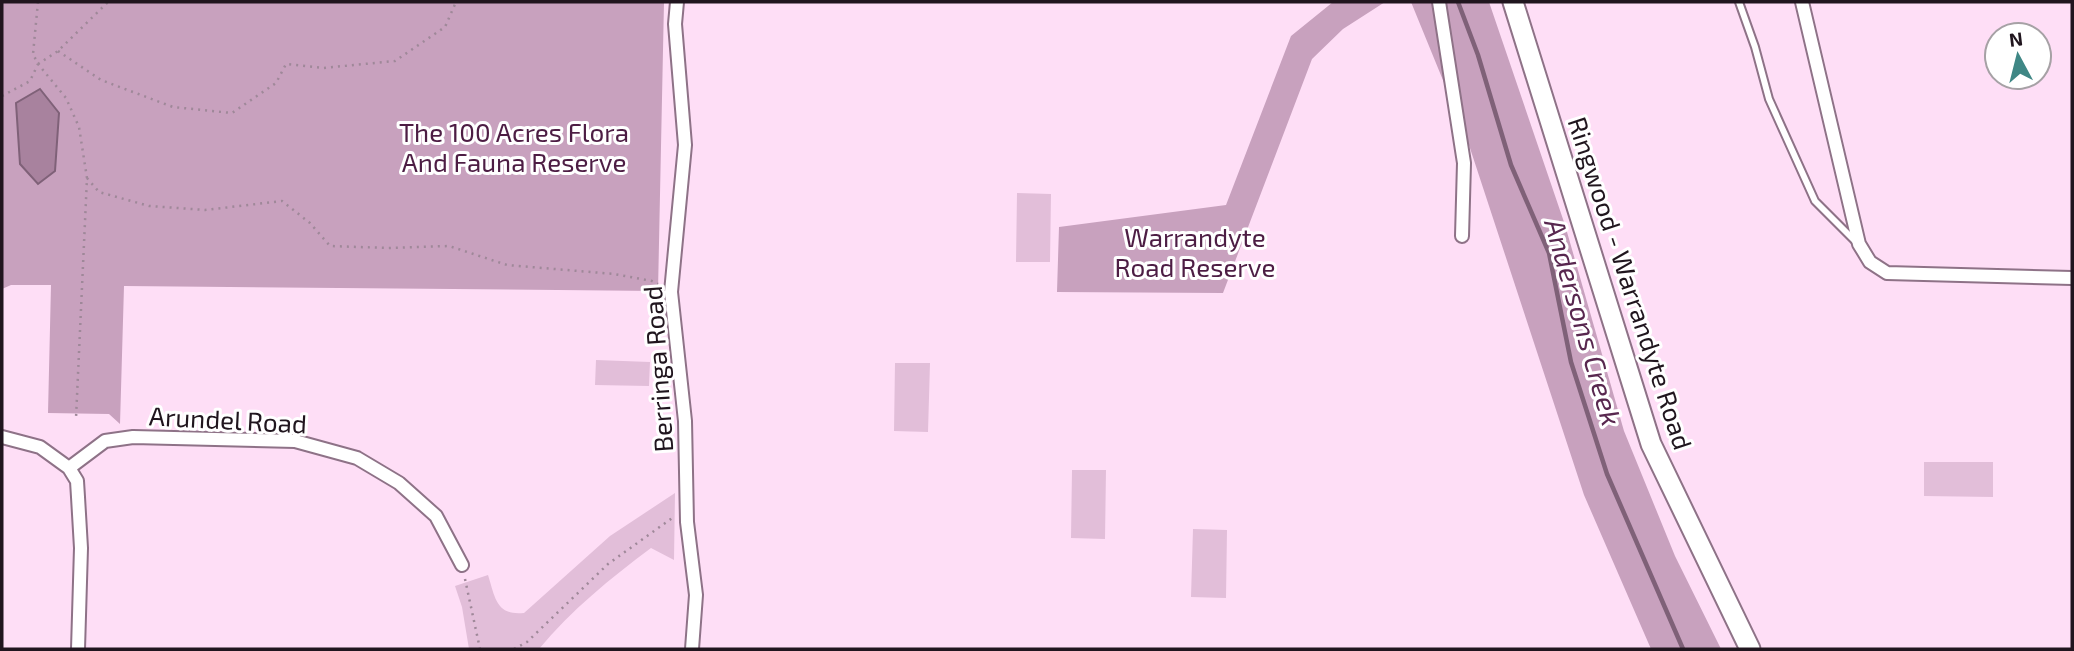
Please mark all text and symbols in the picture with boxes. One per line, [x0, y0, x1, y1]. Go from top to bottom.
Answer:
north arrow [1983, 21, 2053, 91]
text: N [2008, 26, 2024, 51]
street label: Ringwood - Warrandyte Road [1563, 113, 1699, 453]
park label: The 100 Acres Flora And Fauna Reserve [399, 116, 629, 177]
water label: Andersons Creek [1538, 214, 1630, 429]
park label: Warrandyte Road Reserve [1115, 221, 1275, 282]
street label: Berringa Road [636, 285, 678, 453]
street label: Arundel Road [148, 399, 308, 439]

